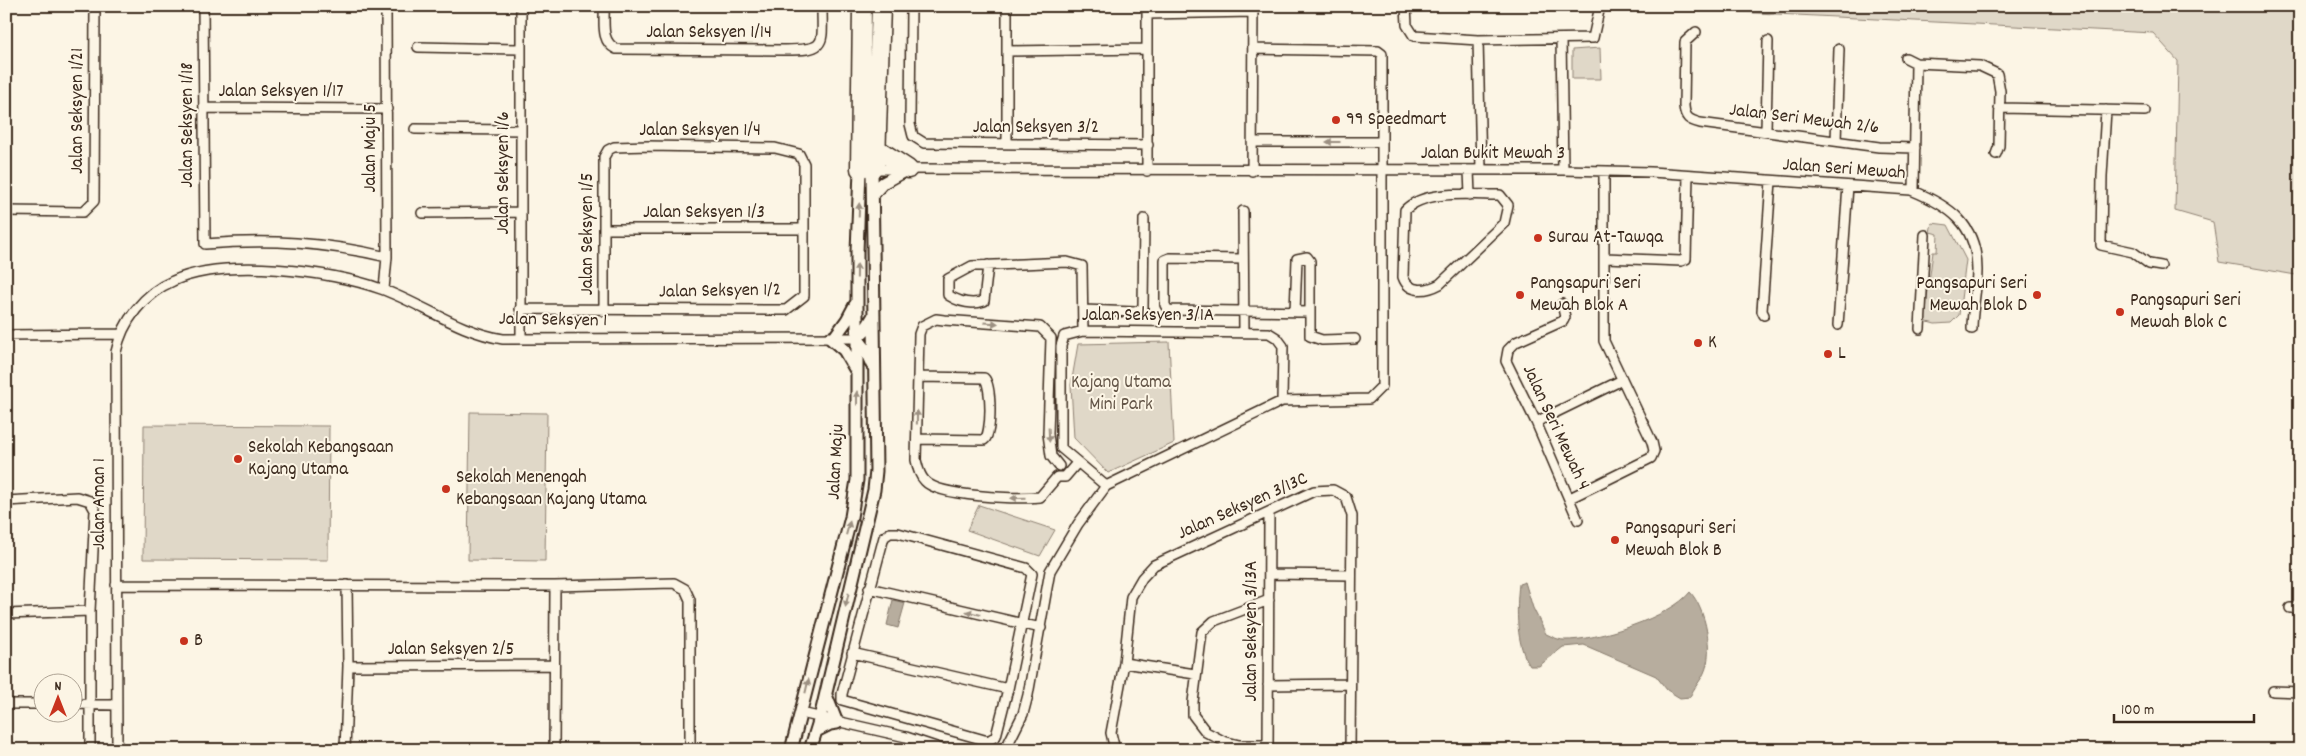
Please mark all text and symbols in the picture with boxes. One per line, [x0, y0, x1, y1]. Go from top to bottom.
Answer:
street label: Jalan Seksyen 1/14 [646, 20, 772, 47]
street label: Jalan Seksyen 1/21 [65, 48, 92, 174]
street label: Jalan Seksyen 1/18 [175, 62, 202, 188]
street label: Jalan Seksyen 1/17 [218, 79, 344, 106]
street label: Jalan Seri Mewah 2/6 [1728, 97, 1880, 143]
street label: Jalan Maju 5 [358, 104, 385, 192]
place label: 99 Speedmart [1346, 107, 1447, 134]
street label: Jalan Seksyen 1/6 [491, 112, 518, 235]
marker: 99 Speedmart [1330, 114, 1342, 126]
street label: Jalan Seksyen 3/2 [973, 115, 1099, 142]
street label: Jalan Seksyen 1/4 [639, 118, 761, 145]
one-way arrow [1324, 138, 1340, 146]
street label: Jalan Bukit Mewah 3 [1421, 141, 1565, 168]
street label: Jalan Seri Mewah [1782, 152, 1906, 188]
street label: Jalan Seksyen 1/5 [575, 173, 602, 295]
street label: Jalan Seksyen 1/3 [643, 200, 765, 227]
one-way arrow [855, 202, 863, 218]
place label: Surau At-Tawqa [1548, 225, 1664, 252]
marker: Surau At-Tawqa [1532, 232, 1544, 244]
one-way arrow [853, 263, 861, 279]
place label: Pangsapuri Seri Mewah Blok A [1530, 271, 1641, 320]
place label: Pangsapuri Seri Mewah Blok D [1916, 271, 2028, 320]
street label: Jalan Seksyen 1/2 [659, 277, 781, 307]
place label: Pangsapuri Seri Mewah Blok C [2130, 288, 2241, 337]
marker: Pangsapuri Seri Mewah Blok A [1514, 289, 1526, 301]
marker: Pangsapuri Seri Mewah Blok D [2031, 289, 2043, 301]
street label: Jalan Seksyen 3/1A [1082, 303, 1214, 330]
marker: Pangsapuri Seri Mewah Blok C [2114, 306, 2126, 318]
street label: Jalan Seksyen 1 [499, 307, 607, 335]
one-way arrow [983, 320, 999, 328]
place label: K [1708, 330, 1717, 357]
marker: K [1692, 337, 1704, 349]
place label: L [1838, 341, 1846, 368]
marker: L [1822, 348, 1834, 360]
street label: Jalan Seri Mewah 4 [1514, 361, 1596, 495]
park label: Kajang Utama Mini Park [1071, 370, 1172, 419]
one-way arrow [853, 390, 861, 406]
one-way arrow [914, 409, 922, 425]
street label: Jalan Maju [822, 424, 852, 500]
one-way arrow [1045, 427, 1053, 443]
place label: Sekolah Kebangsaan Kajang Utama [248, 435, 393, 484]
marker: Sekolah Kebangsaan Kajang Utama [232, 453, 244, 465]
street label: Jalan Aman 1 [87, 458, 114, 550]
place label: Sekolah Menengah Kebangsaan Kajang Utama [456, 465, 647, 514]
street label: Jalan Seksyen 3/13C [1174, 466, 1312, 548]
marker: Sekolah Menengah Kebangsaan Kajang Utama [440, 483, 452, 495]
one-way arrow [1010, 494, 1026, 502]
place label: Pangsapuri Seri Mewah Blok B [1625, 516, 1736, 565]
one-way arrow [844, 521, 852, 536]
marker: Pangsapuri Seri Mewah Blok B [1609, 534, 1621, 546]
street label: Jalan Seksyen 3/13A [1239, 561, 1266, 701]
one-way arrow [843, 592, 851, 607]
one-way arrow [966, 609, 981, 617]
place label: B [194, 628, 203, 655]
marker: B [178, 635, 190, 647]
street label: Jalan Seksyen 2/5 [388, 637, 514, 664]
north arrow [32, 674, 82, 724]
text: N [55, 677, 62, 697]
one-way arrow [803, 678, 811, 693]
scale bar [2114, 691, 2254, 723]
text: 100 m [2121, 700, 2154, 722]

